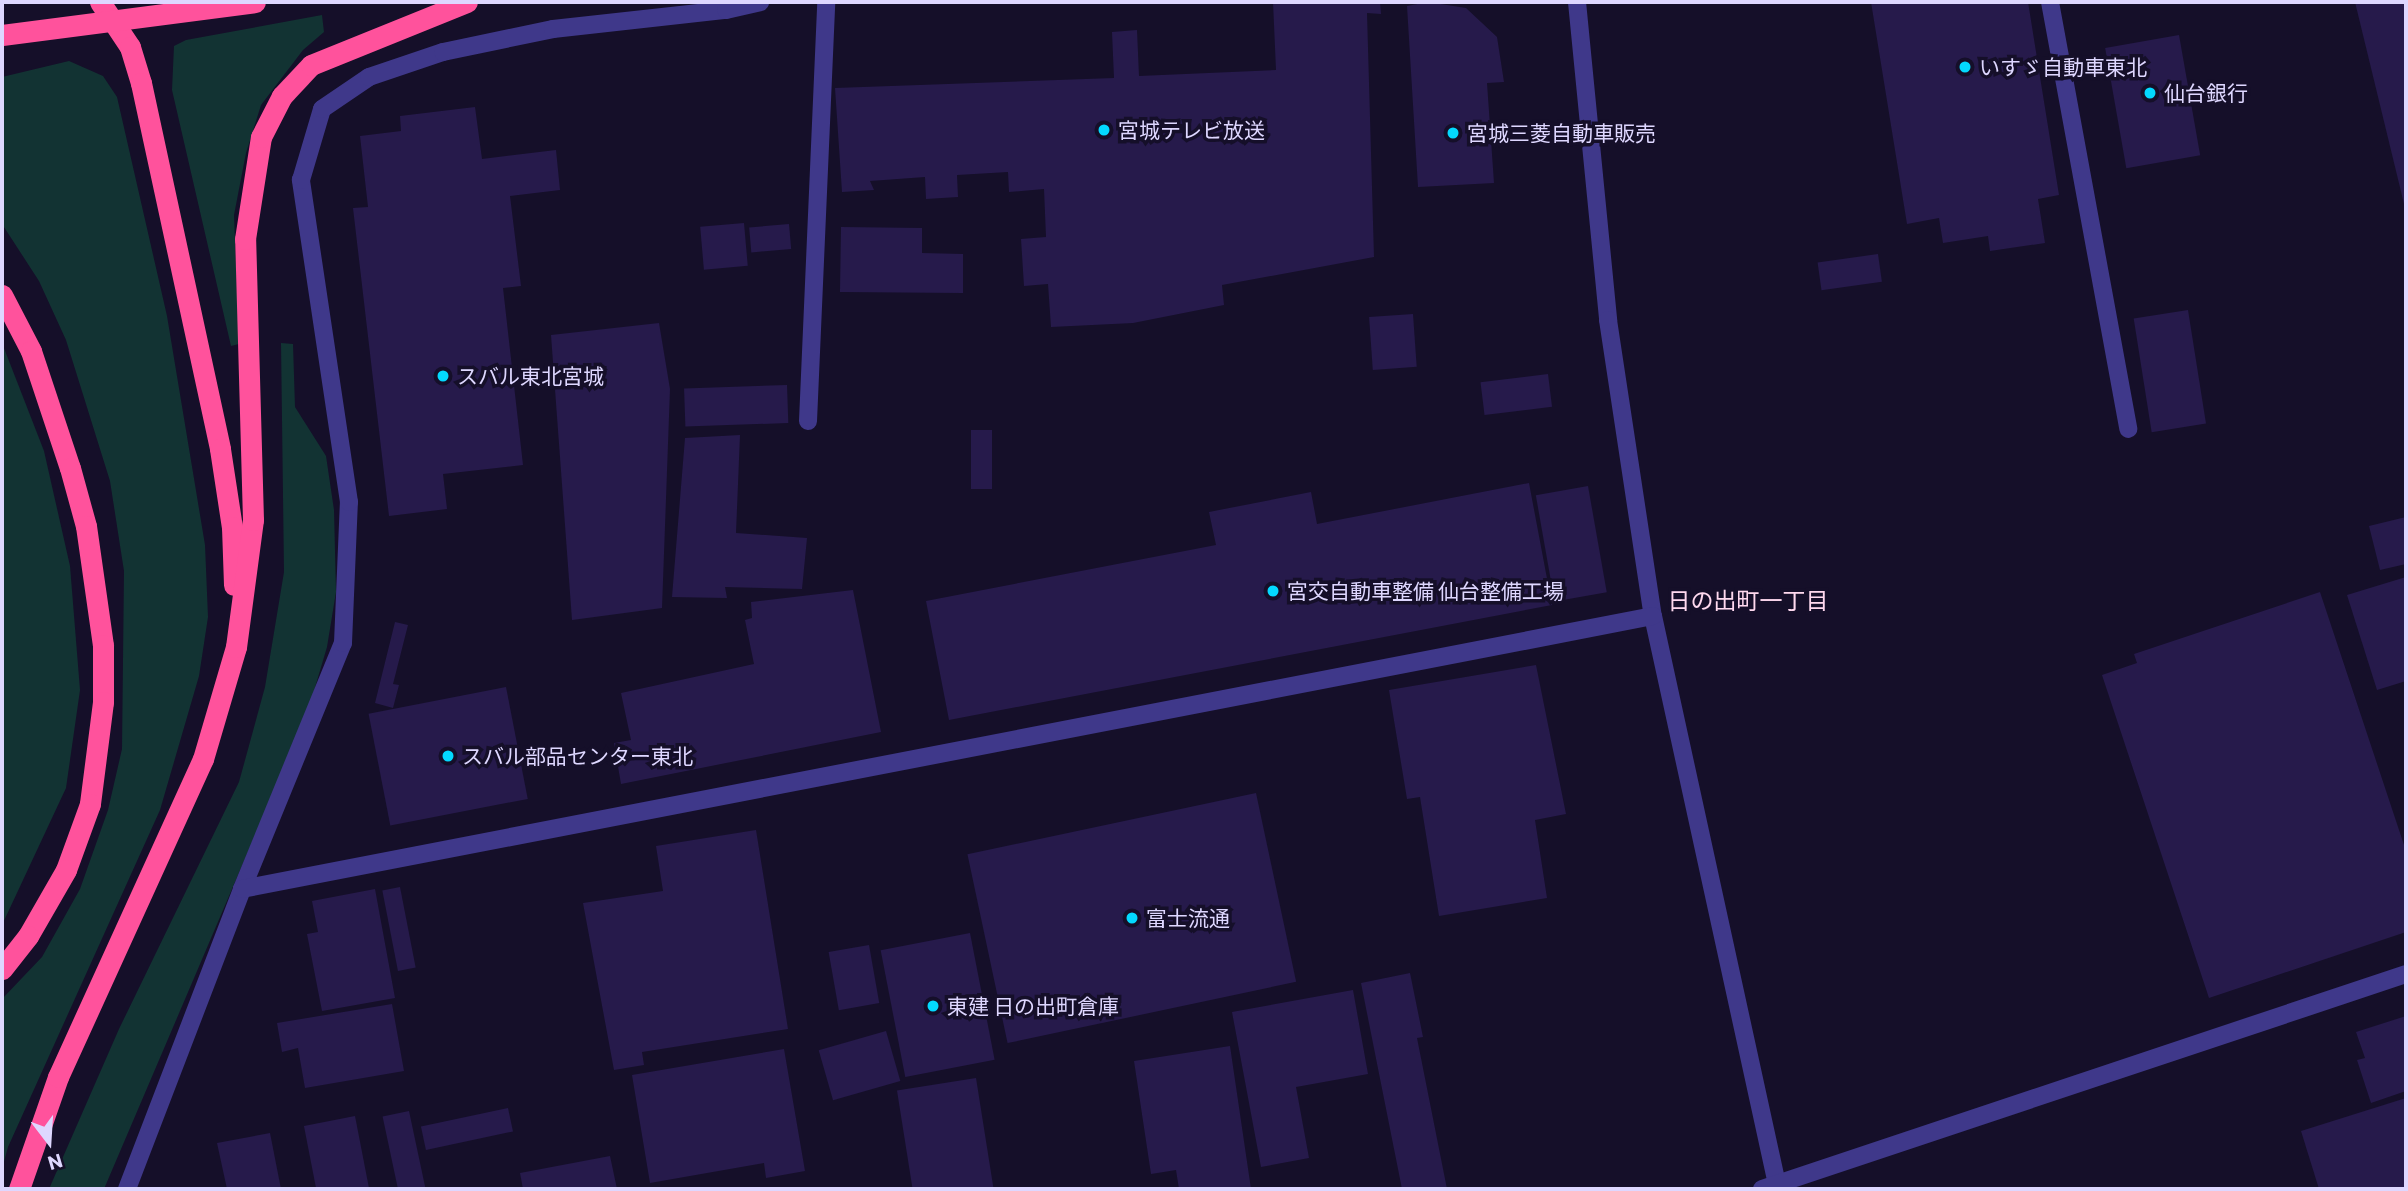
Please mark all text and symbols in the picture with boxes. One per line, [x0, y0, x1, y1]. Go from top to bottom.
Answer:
place label: いすゞ自動車東北 [1979, 54, 2147, 80]
marker: いすゞ自動車東北 [1957, 59, 1973, 75]
place label: 仙台銀行 [2164, 80, 2248, 106]
marker: 仙台銀行 [2142, 85, 2158, 101]
place label: 宮城テレビ放送 [1118, 117, 1265, 143]
place label: 宮城三菱自動車販売 [1467, 120, 1656, 146]
marker: 宮城テレビ放送 [1096, 122, 1112, 138]
marker: 宮城三菱自動車販売 [1445, 125, 1461, 141]
place label: スバル東北宮城 [457, 363, 604, 389]
marker: スバル東北宮城 [435, 368, 451, 384]
place label: 宮交自動車整備 仙台整備工場 [1287, 578, 1564, 604]
marker: 宮交自動車整備 仙台整備工場 [1265, 583, 1281, 599]
district label: 日の出町一丁目 [1668, 586, 1828, 614]
place label: スバル部品センター東北 [462, 743, 693, 769]
marker: スバル部品センター東北 [440, 748, 456, 764]
place label: 富士流通 [1146, 905, 1230, 931]
marker: 富士流通 [1124, 910, 1140, 926]
place label: 東建 日の出町倉庫 [947, 993, 1119, 1019]
marker: 東建 日の出町倉庫 [925, 998, 941, 1014]
north arrow [14, 1107, 84, 1177]
text: N [45, 1149, 65, 1176]

